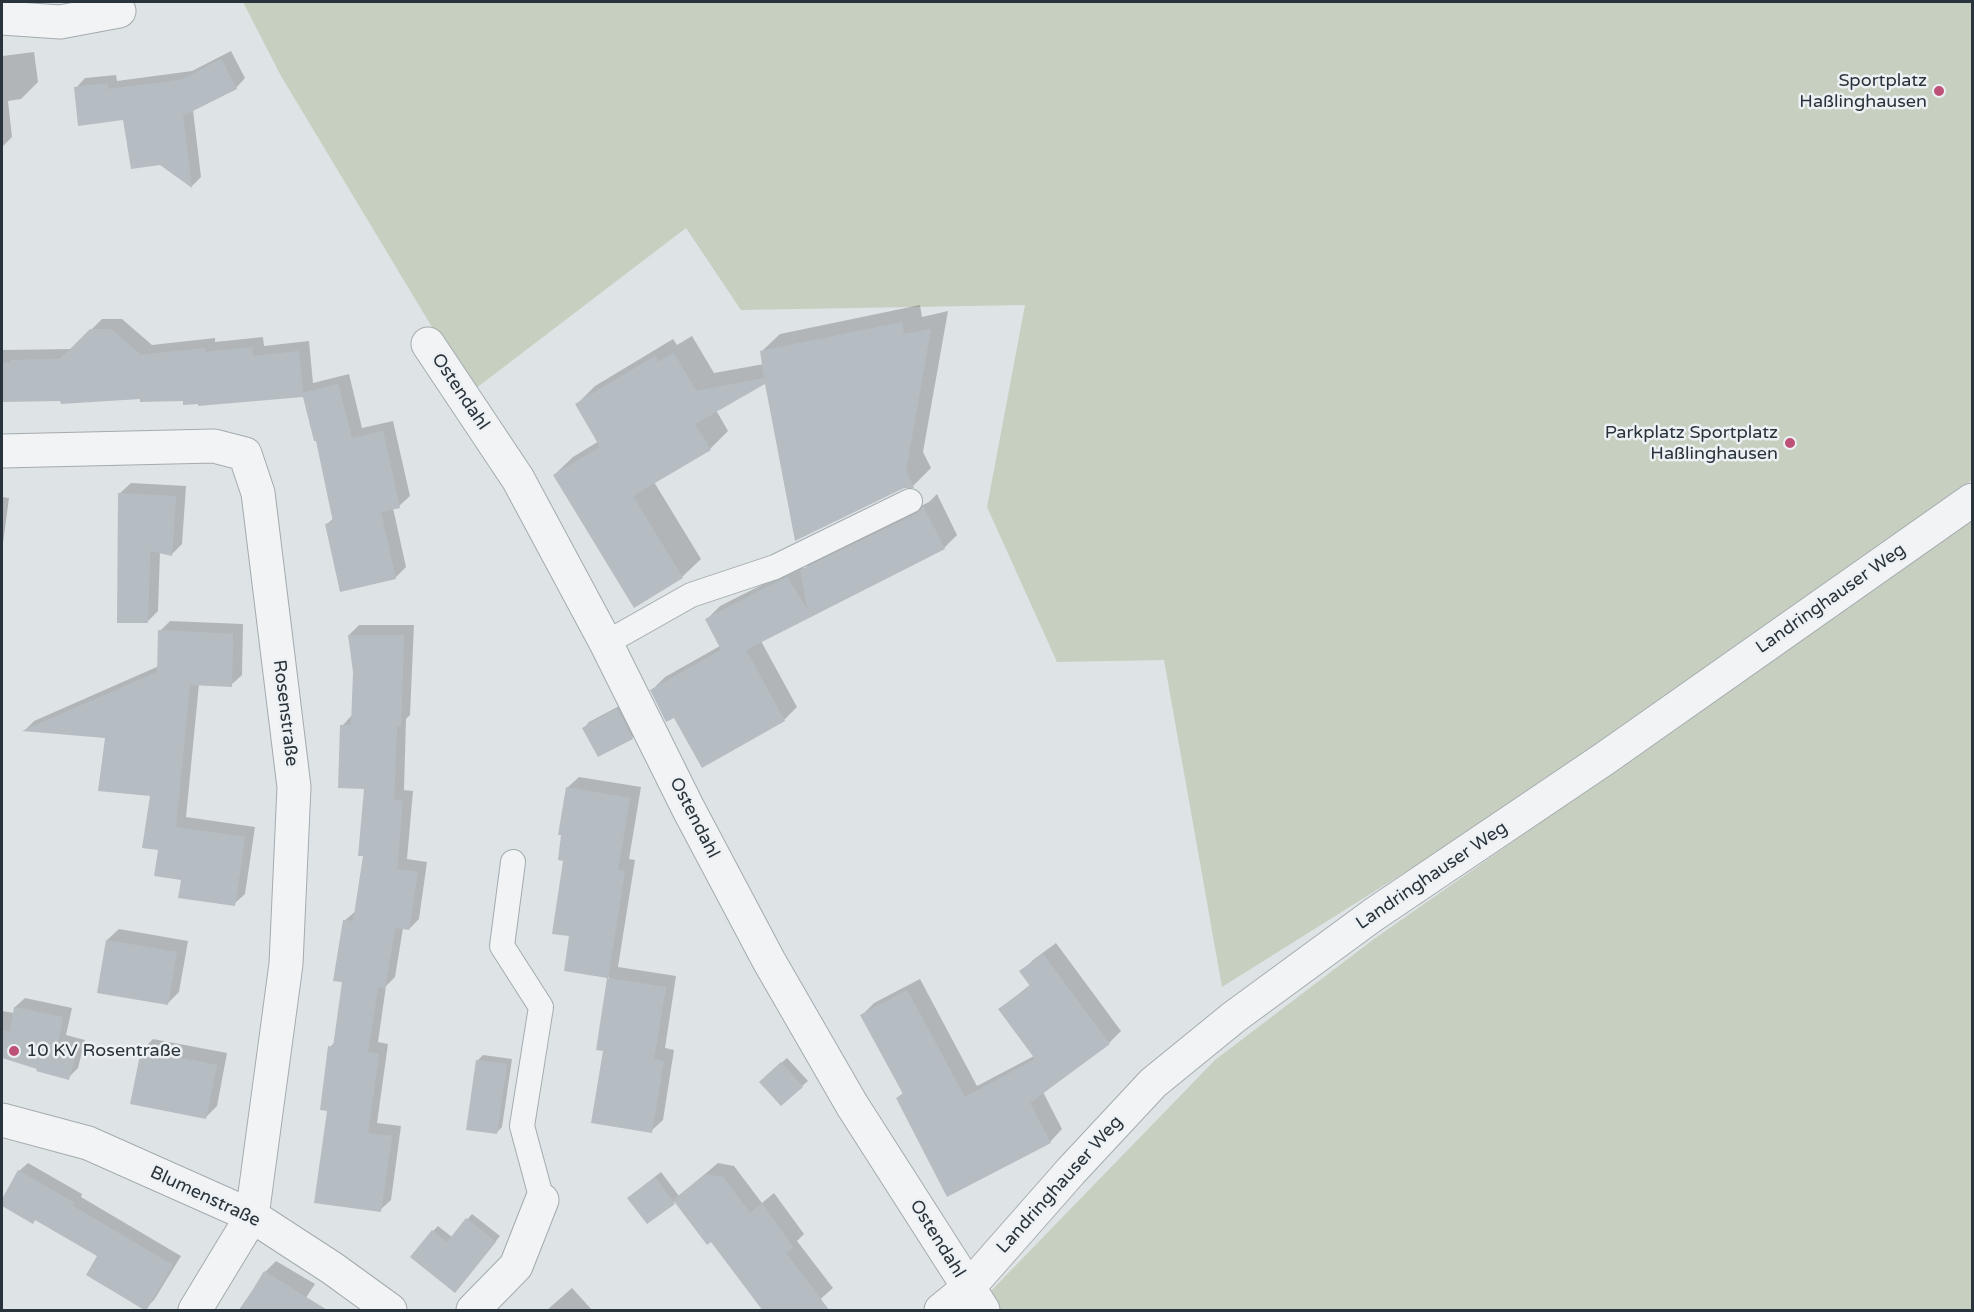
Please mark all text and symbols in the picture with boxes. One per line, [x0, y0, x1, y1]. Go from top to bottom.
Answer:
place label: Sportplatz Haßlinghausen [1799, 70, 1927, 112]
marker: Sportplatz Haßlinghausen [1932, 84, 1946, 98]
street label: Ostendahl [426, 350, 494, 434]
place label: Parkplatz Sportplatz Haßlinghausen [1605, 422, 1778, 464]
marker: Parkplatz Sportplatz Haßlinghausen [1783, 436, 1797, 450]
street label: Landringhauser Weg [1752, 539, 1910, 659]
street label: Rosenstraße [268, 659, 302, 767]
street label: Ostendahl [664, 774, 724, 862]
street label: Landringhauser Weg [1352, 817, 1512, 935]
place label: 10 KV Rosentraße [26, 1040, 181, 1062]
marker: 10 KV Rosentraße [7, 1044, 21, 1058]
street label: Landringhauser Weg [992, 1112, 1128, 1258]
street label: Blumenstraße [146, 1162, 264, 1232]
street label: Ostendahl [905, 1196, 969, 1282]

